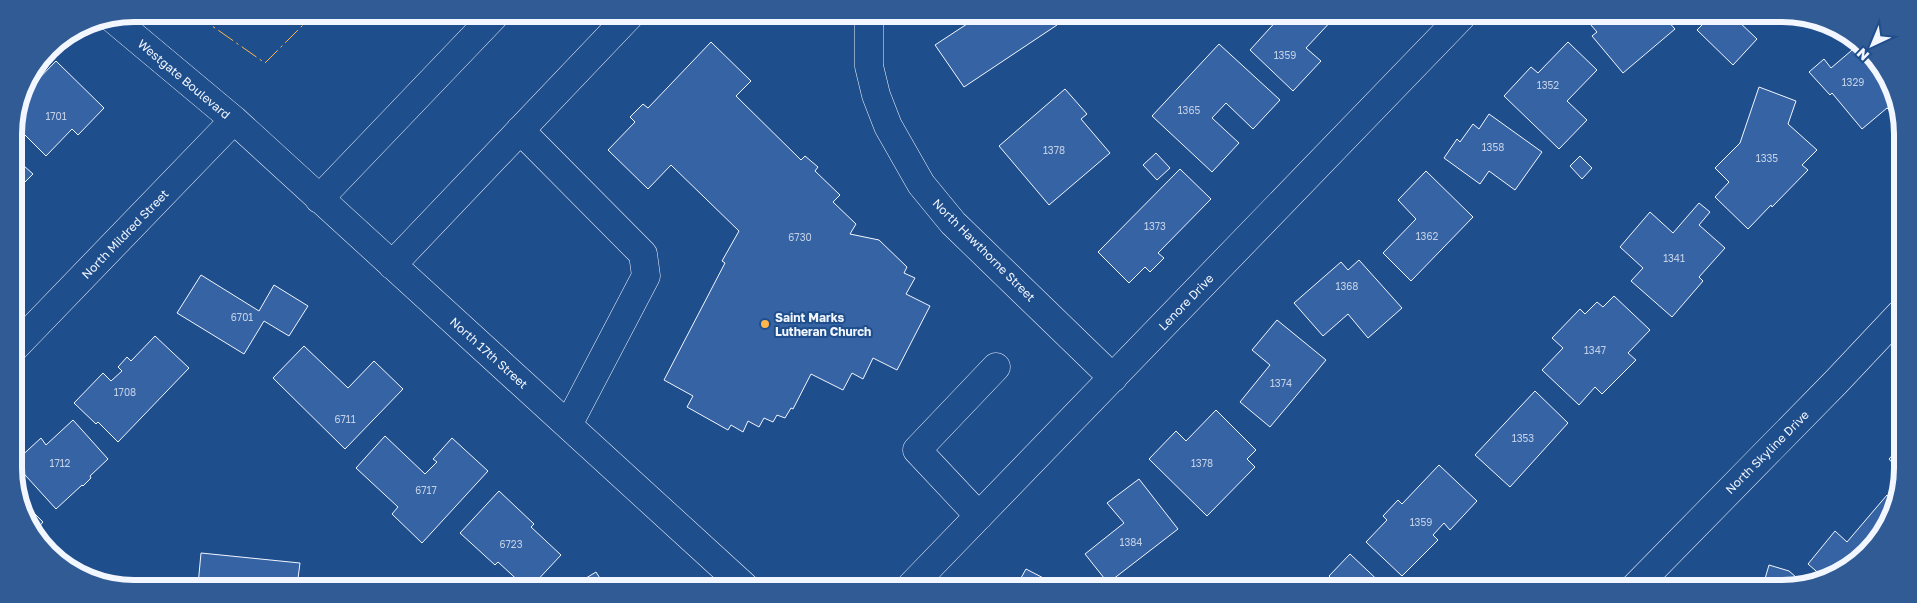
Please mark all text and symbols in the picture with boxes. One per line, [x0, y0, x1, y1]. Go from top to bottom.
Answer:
north arrow [1847, 20, 1897, 70]
street label: Westgate Boulevard [135, 36, 233, 122]
text: N [1853, 45, 1872, 65]
house number: 1359 [1274, 49, 1296, 61]
house number: 1329 [1842, 76, 1864, 88]
house number: 1352 [1537, 79, 1559, 91]
house number: 1365 [1178, 104, 1200, 116]
house number: 1701 [45, 110, 67, 122]
house number: 1358 [1482, 141, 1504, 153]
house number: 1378 [1043, 144, 1065, 156]
house number: 1335 [1756, 152, 1778, 164]
street label: North Mildred Street [78, 186, 172, 282]
street label: North Hawthorne Street [930, 196, 1039, 305]
house number: 1373 [1144, 220, 1166, 232]
house number: 1362 [1416, 230, 1438, 242]
house number: 6730 [788, 231, 812, 243]
house number: 1341 [1663, 252, 1685, 264]
street label: Lenore Drive [1155, 271, 1217, 333]
house number: 1368 [1336, 280, 1358, 292]
place label: Saint Marks Lutheran Church [775, 310, 871, 339]
house number: 6701 [231, 311, 253, 323]
street label: North 17th Street [447, 314, 531, 392]
marker: Saint Marks Lutheran Church [759, 318, 771, 330]
house number: 1347 [1584, 344, 1606, 356]
house number: 1374 [1270, 377, 1292, 389]
house number: 1708 [114, 386, 136, 398]
street label: North Skyline Drive [1722, 407, 1812, 497]
house number: 6711 [334, 413, 356, 425]
house number: 1353 [1512, 432, 1534, 444]
house number: 1712 [50, 457, 71, 469]
house number: 1378 [1191, 457, 1213, 469]
house number: 6717 [415, 484, 437, 496]
house number: 1359 [1410, 516, 1432, 528]
house number: 1384 [1120, 536, 1142, 548]
house number: 6723 [500, 538, 523, 550]

